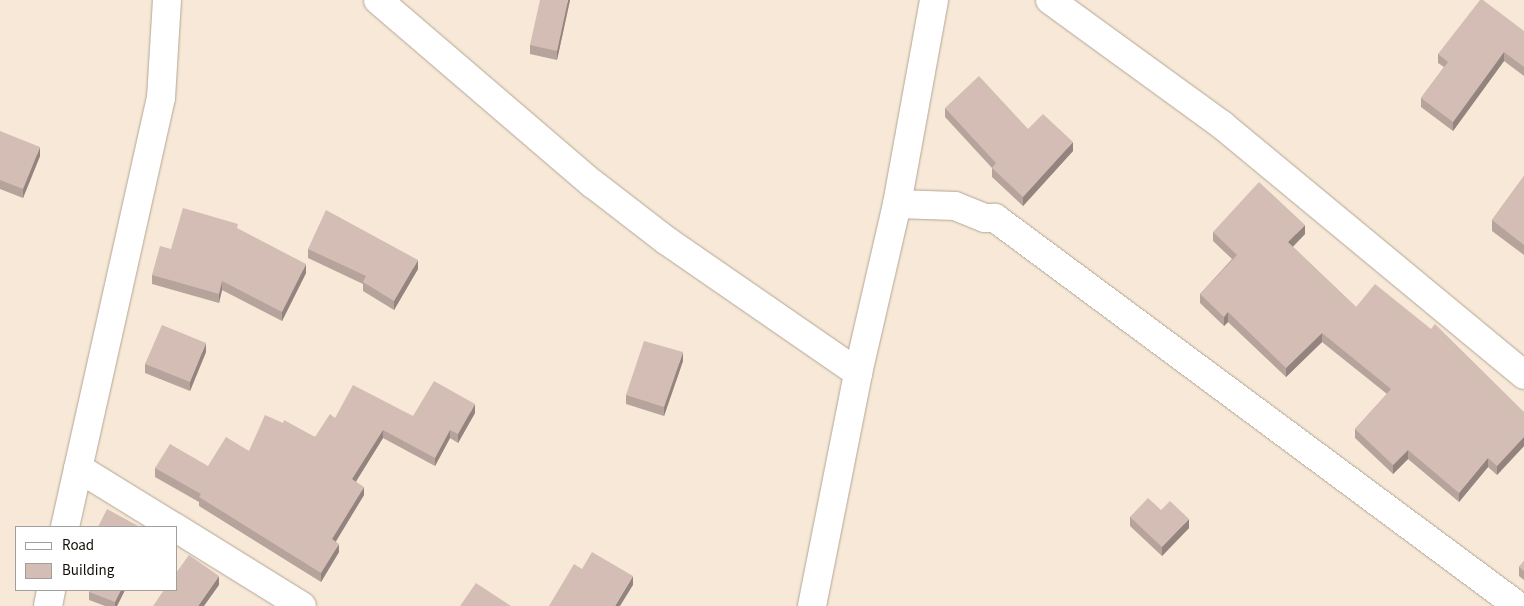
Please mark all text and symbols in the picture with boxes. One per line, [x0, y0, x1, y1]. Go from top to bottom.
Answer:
legend [15, 526, 178, 591]
text: Road [62, 535, 94, 556]
text: Building [62, 560, 114, 581]

